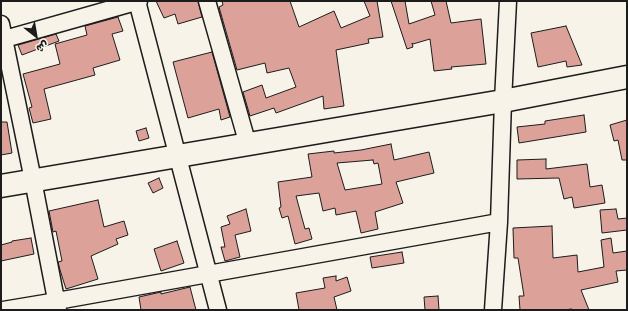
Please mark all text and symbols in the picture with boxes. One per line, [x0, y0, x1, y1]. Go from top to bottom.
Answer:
north arrow [16, 16, 56, 56]
text: ش [33, 37, 51, 56]

